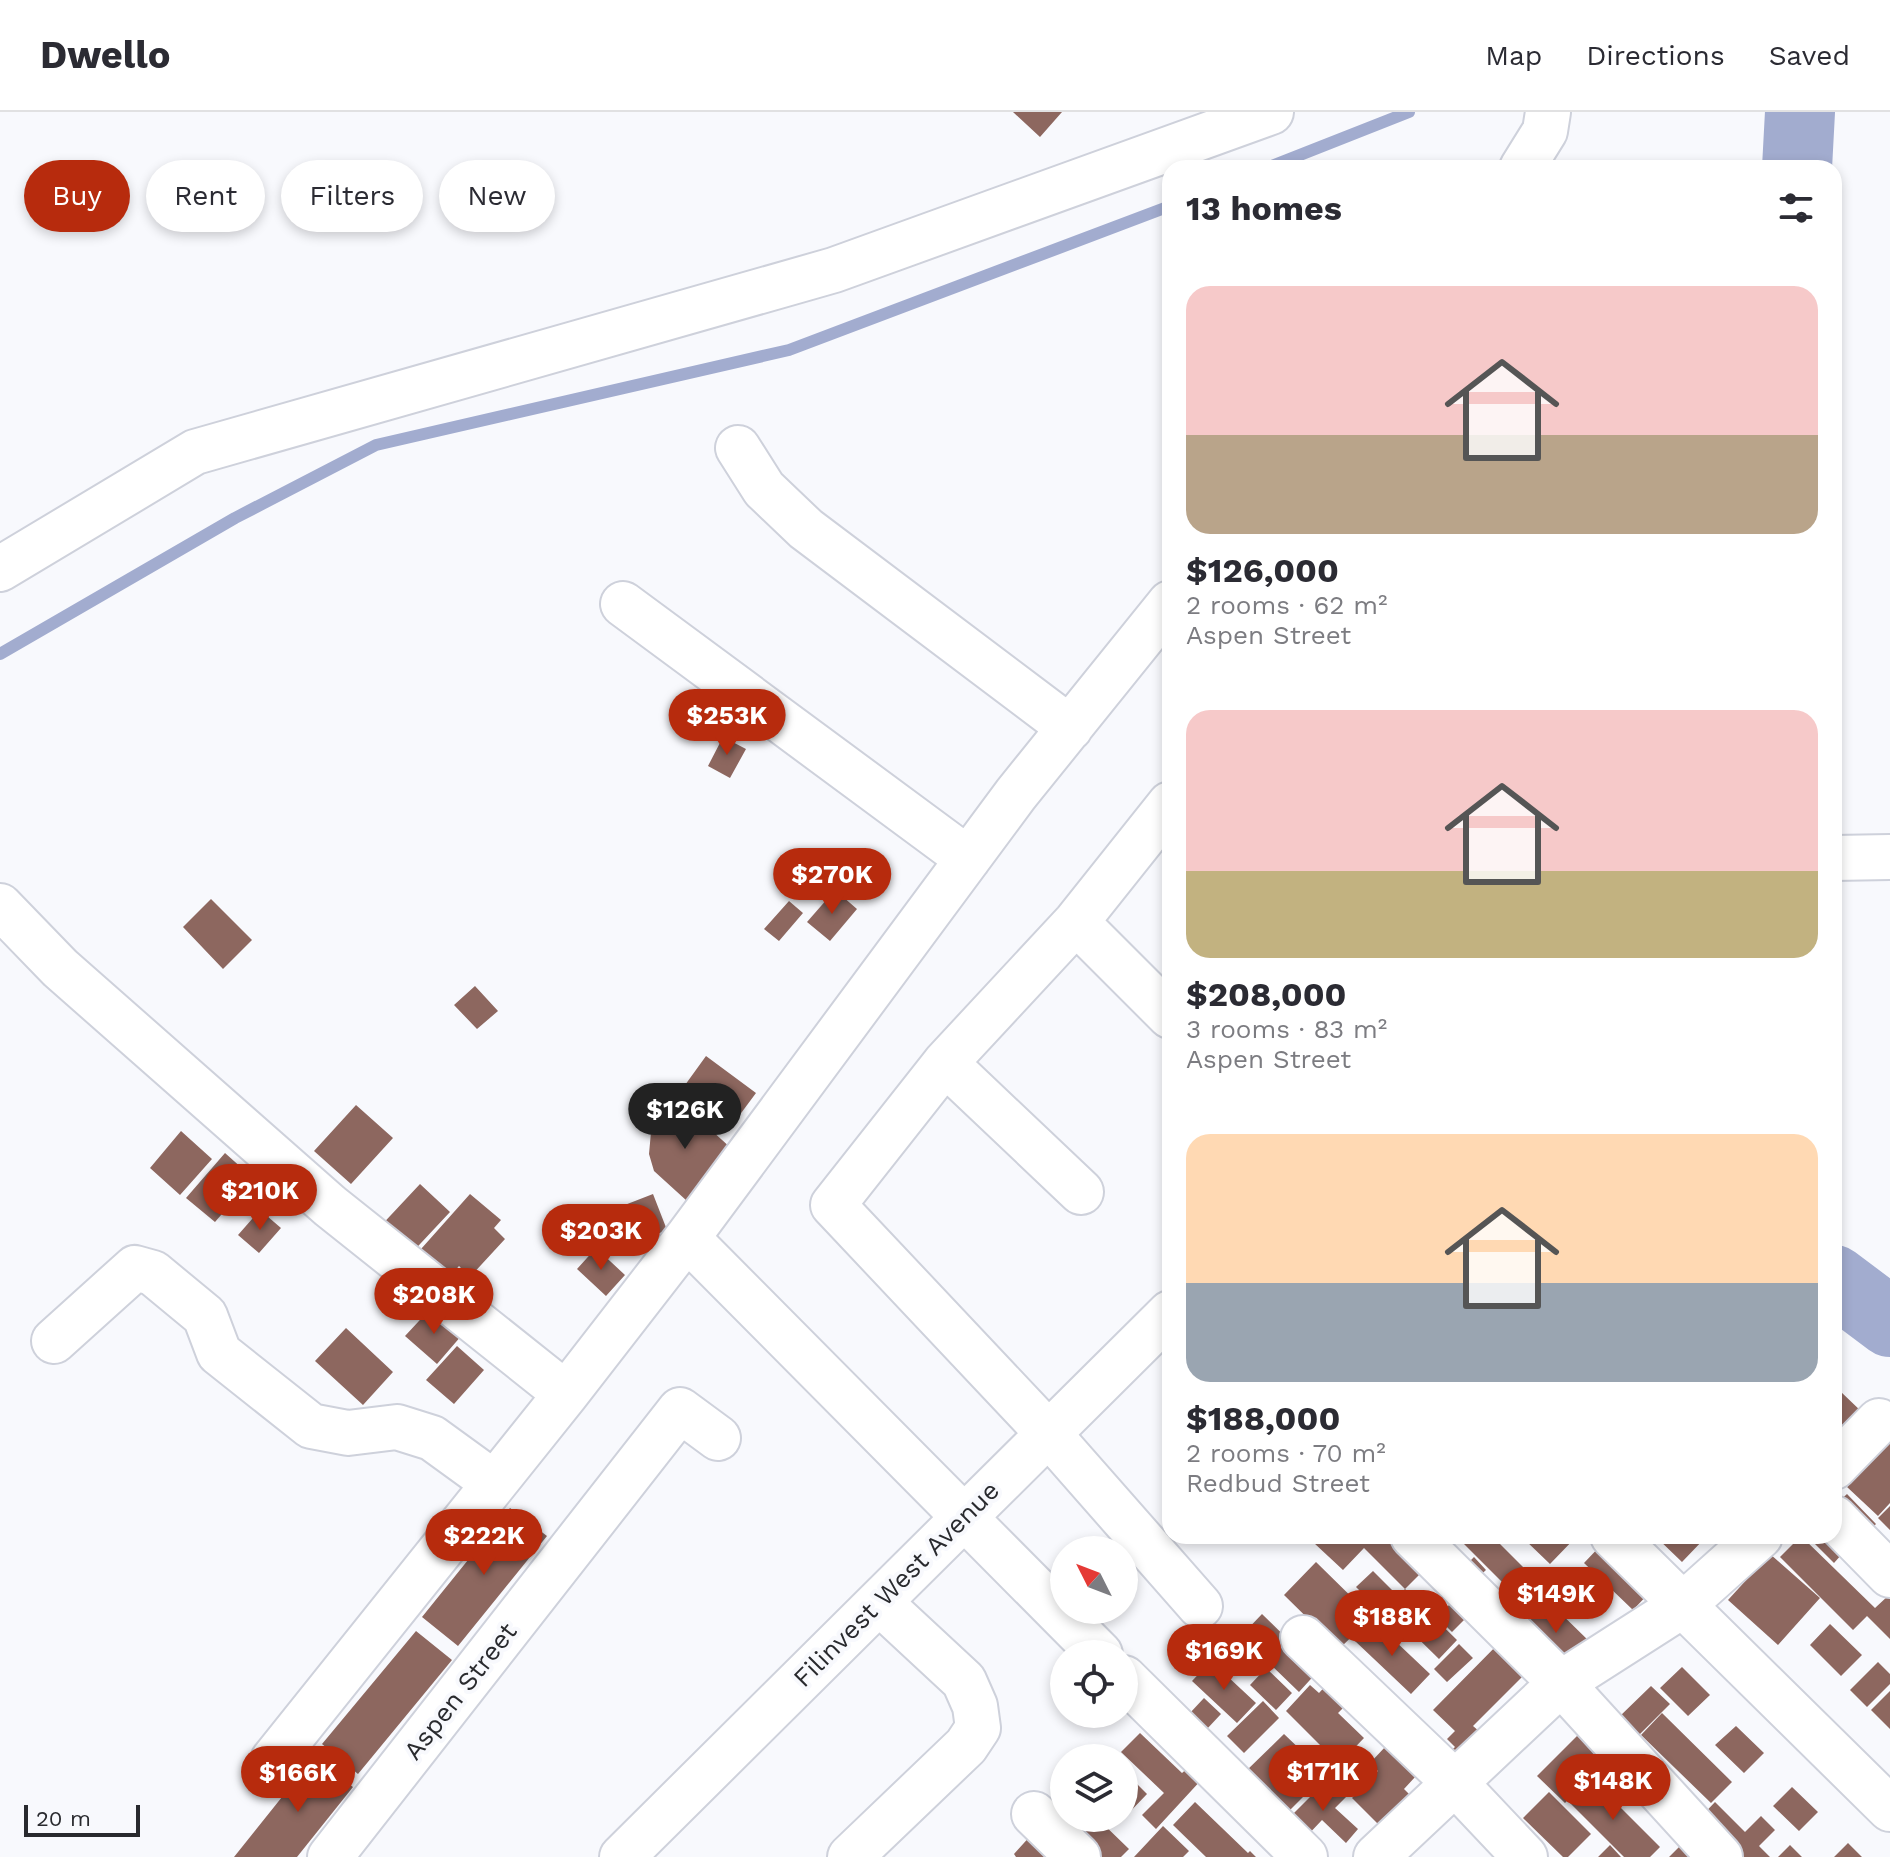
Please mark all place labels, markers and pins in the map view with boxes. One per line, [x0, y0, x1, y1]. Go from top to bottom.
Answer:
pin: $253K [671, 689, 783, 757]
pin: $270K [776, 848, 888, 916]
pin: $126K [629, 1083, 741, 1151]
pin: $210K [204, 1164, 316, 1232]
pin: $203K [545, 1204, 657, 1272]
pin: $208K [378, 1268, 490, 1336]
pin: $222K [428, 1509, 540, 1577]
pin: $149K [1500, 1567, 1612, 1635]
pin: $188K [1336, 1590, 1448, 1658]
pin: $169K [1168, 1624, 1280, 1692]
pin: $171K [1267, 1745, 1379, 1813]
pin: $166K [242, 1746, 354, 1814]
pin: $148K [1557, 1754, 1669, 1822]

